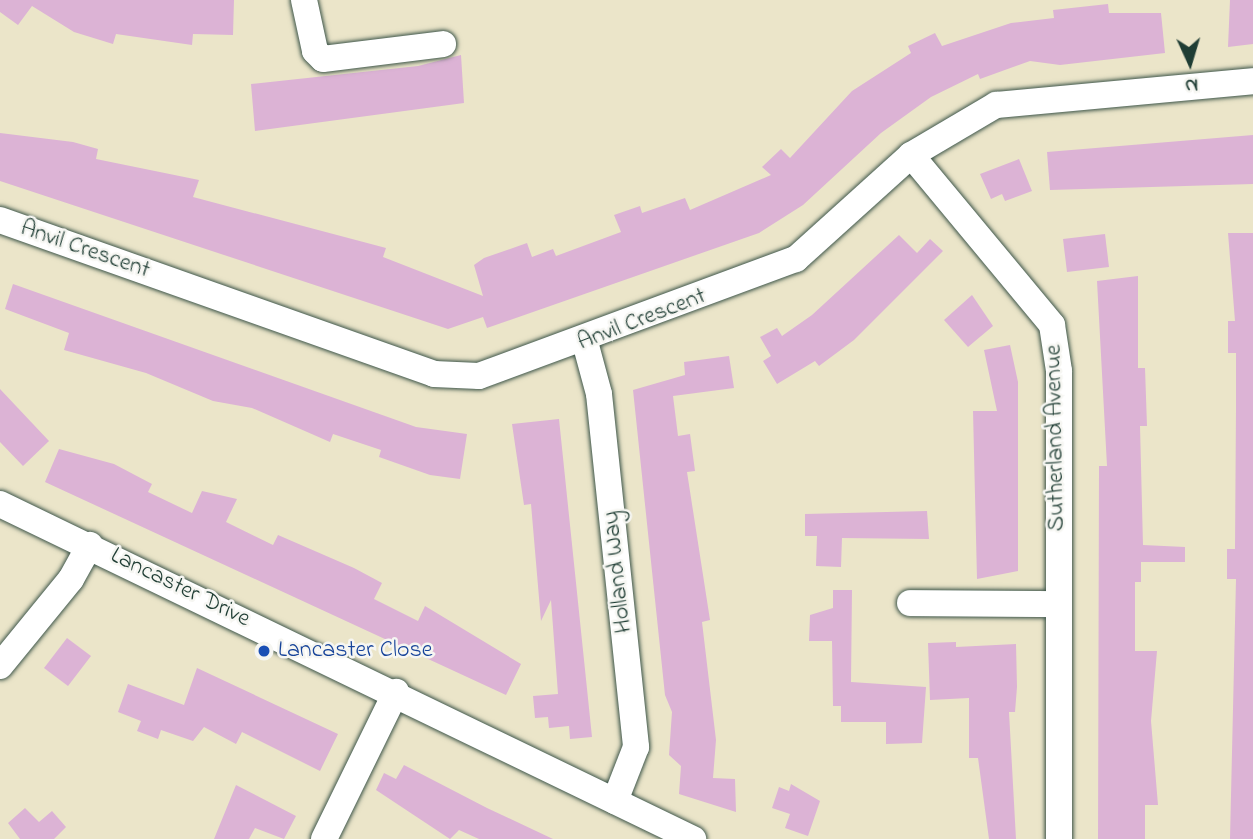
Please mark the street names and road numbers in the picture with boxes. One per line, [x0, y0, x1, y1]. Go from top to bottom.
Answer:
street label: Anvil Crescent [16, 214, 154, 286]
street label: Anvil Crescent [574, 282, 710, 358]
street label: Sutherland Avenue [1040, 344, 1072, 532]
street label: Holland Way [597, 509, 639, 635]
street label: Lancaster Drive [105, 542, 255, 634]

